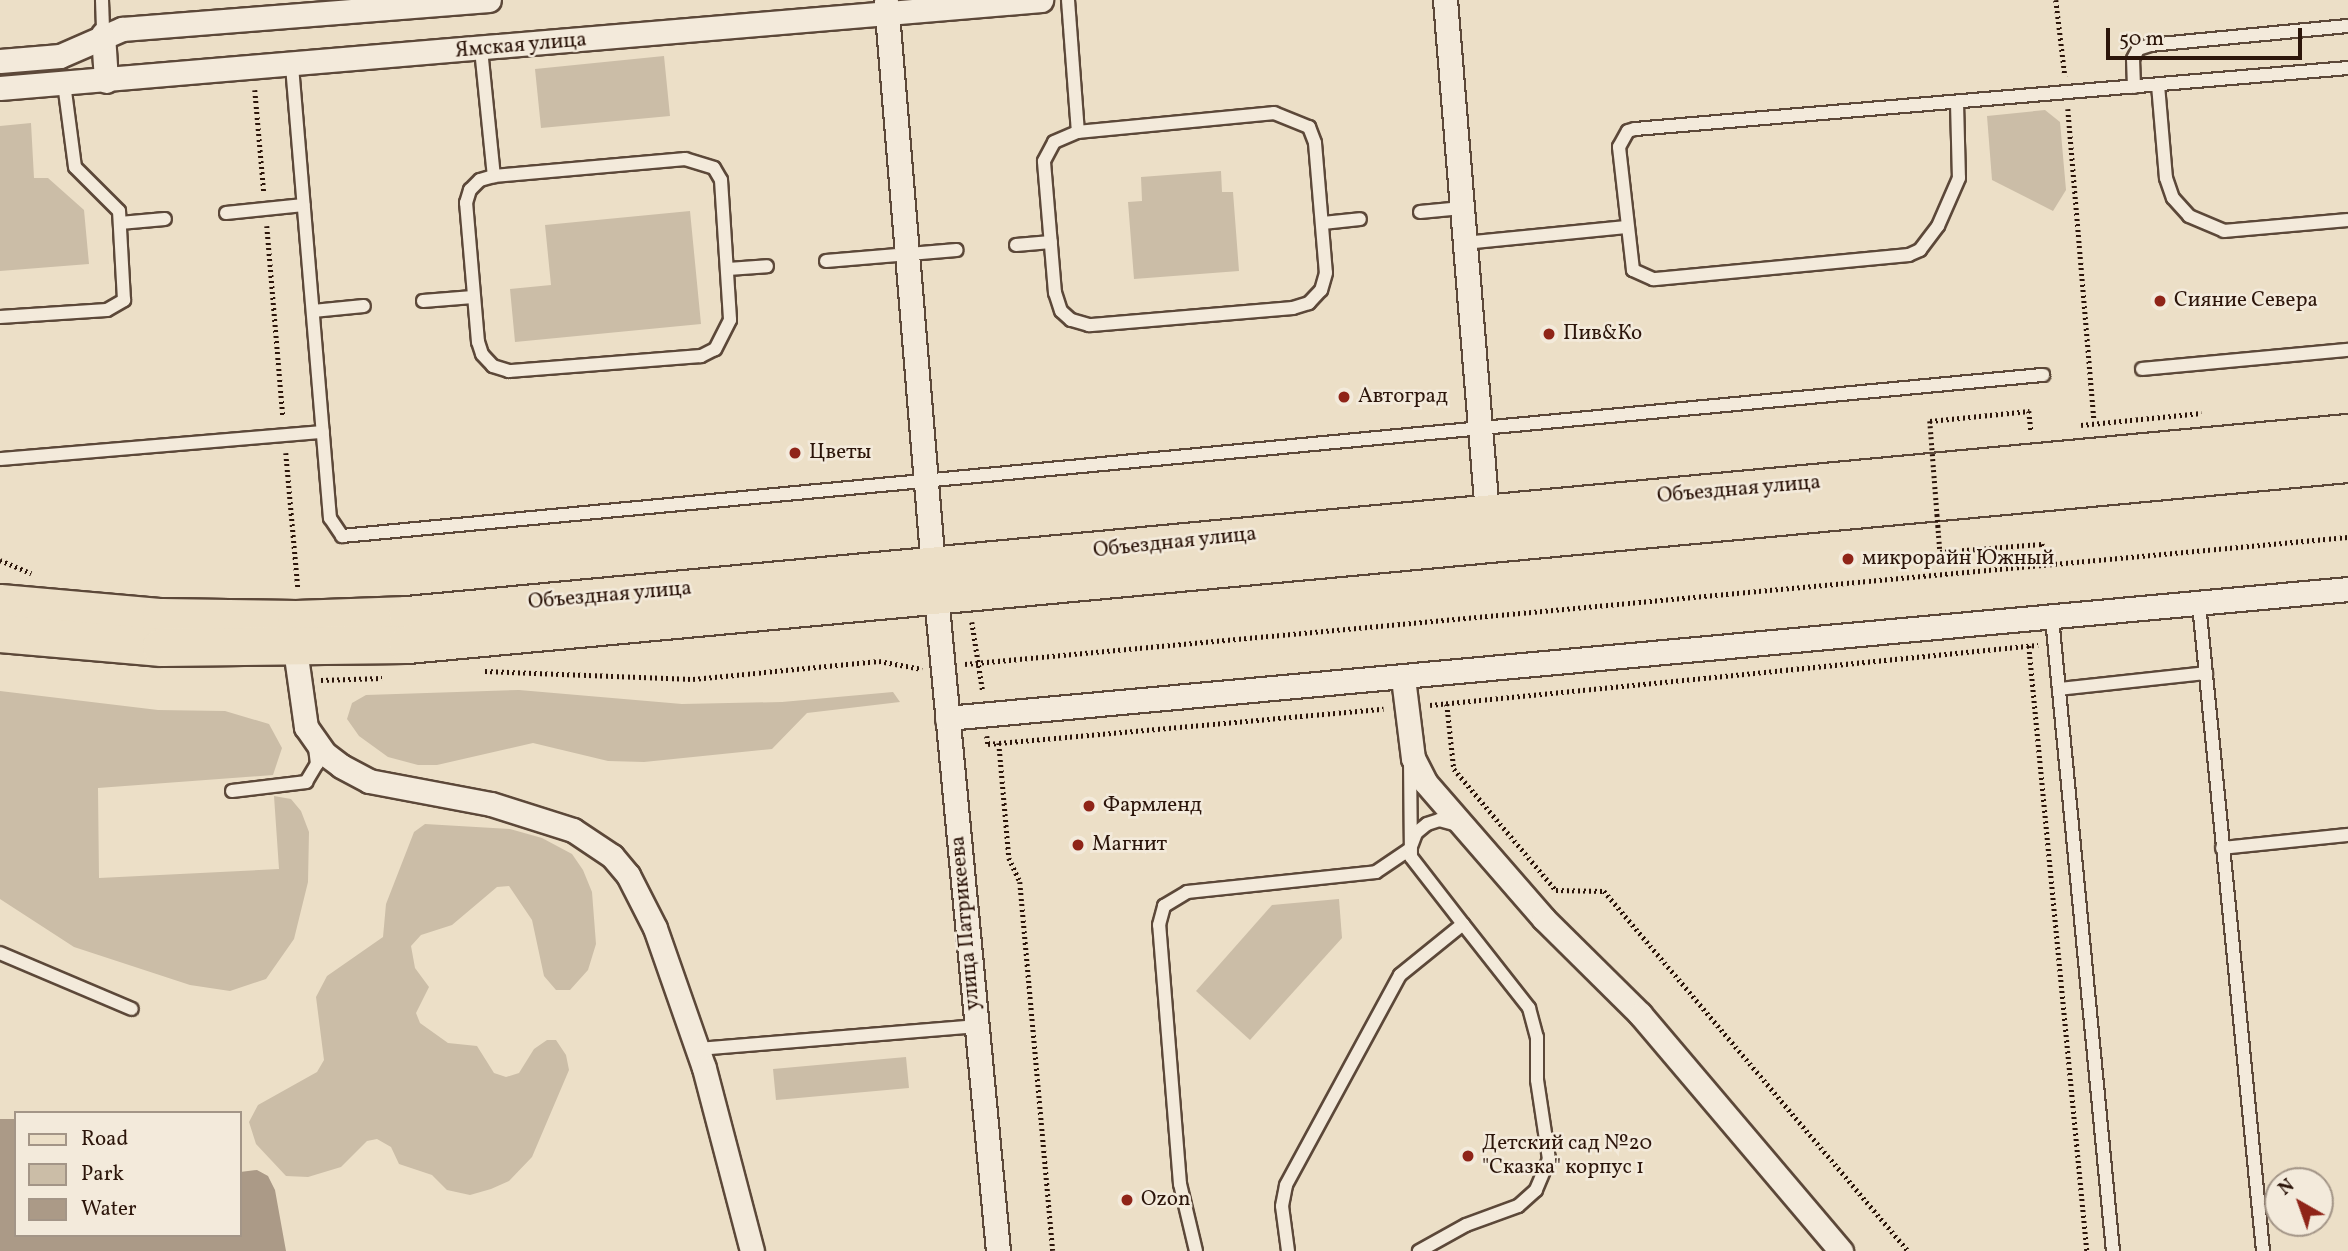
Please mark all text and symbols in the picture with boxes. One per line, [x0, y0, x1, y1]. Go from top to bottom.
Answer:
scale bar [2110, 14, 2306, 58]
text: 50 m [2119, 25, 2164, 54]
street label: Ямская улица [454, 28, 588, 64]
place label: Сияние Севера [2174, 288, 2318, 314]
marker: Сияние Севера [2152, 293, 2168, 309]
place label: Пив&Ко [1563, 321, 1642, 347]
marker: Пив&Ко [1541, 326, 1557, 342]
place label: Автоград [1358, 384, 1448, 410]
marker: Автоград [1336, 389, 1352, 405]
place label: Цветы [809, 440, 871, 466]
marker: Цветы [787, 445, 803, 461]
street label: Объездная улица [1656, 470, 1822, 510]
street label: Объездная улица [1092, 522, 1258, 564]
place label: микрорайн Южный [1862, 546, 2054, 572]
marker: микрорайн Южный [1840, 551, 1856, 567]
street label: Объездная улица [527, 576, 693, 616]
place label: Фармленд [1103, 793, 1202, 819]
marker: Фармленд [1081, 798, 1097, 814]
place label: Магнит [1092, 832, 1167, 858]
street label: улица Патрикеева [946, 835, 986, 1011]
marker: Магнит [1070, 837, 1086, 853]
legend [14, 1111, 242, 1237]
text: Road [81, 1125, 128, 1154]
place label: Детский сад №20 "Сказка" корпус 1 [1482, 1131, 1652, 1181]
marker: Детский сад №20 "Сказка" корпус 1 [1460, 1148, 1476, 1164]
text: Park [81, 1160, 124, 1189]
north arrow [2264, 1167, 2334, 1237]
text: N [2273, 1173, 2300, 1202]
place label: Ozon [1141, 1187, 1191, 1213]
marker: Ozon [1119, 1192, 1135, 1208]
text: Water [81, 1195, 137, 1224]

